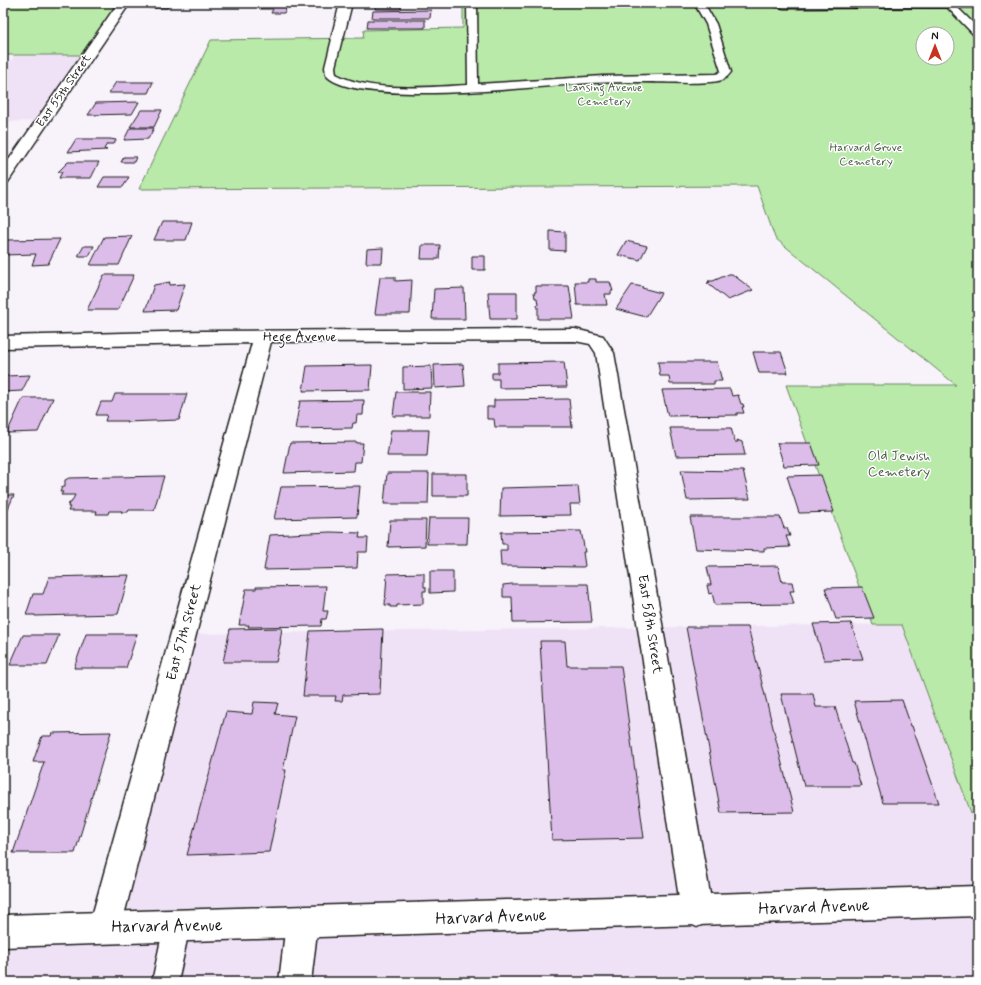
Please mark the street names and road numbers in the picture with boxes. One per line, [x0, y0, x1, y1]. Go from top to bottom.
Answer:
street label: East 55th Street [33, 51, 95, 131]
street label: Hege Avenue [263, 328, 337, 348]
street label: East 58th Street [633, 573, 667, 676]
street label: East 57th Street [162, 581, 206, 682]
street label: Harvard Avenue [758, 894, 870, 920]
street label: Harvard Avenue [435, 904, 547, 930]
street label: Harvard Avenue [111, 914, 223, 938]

